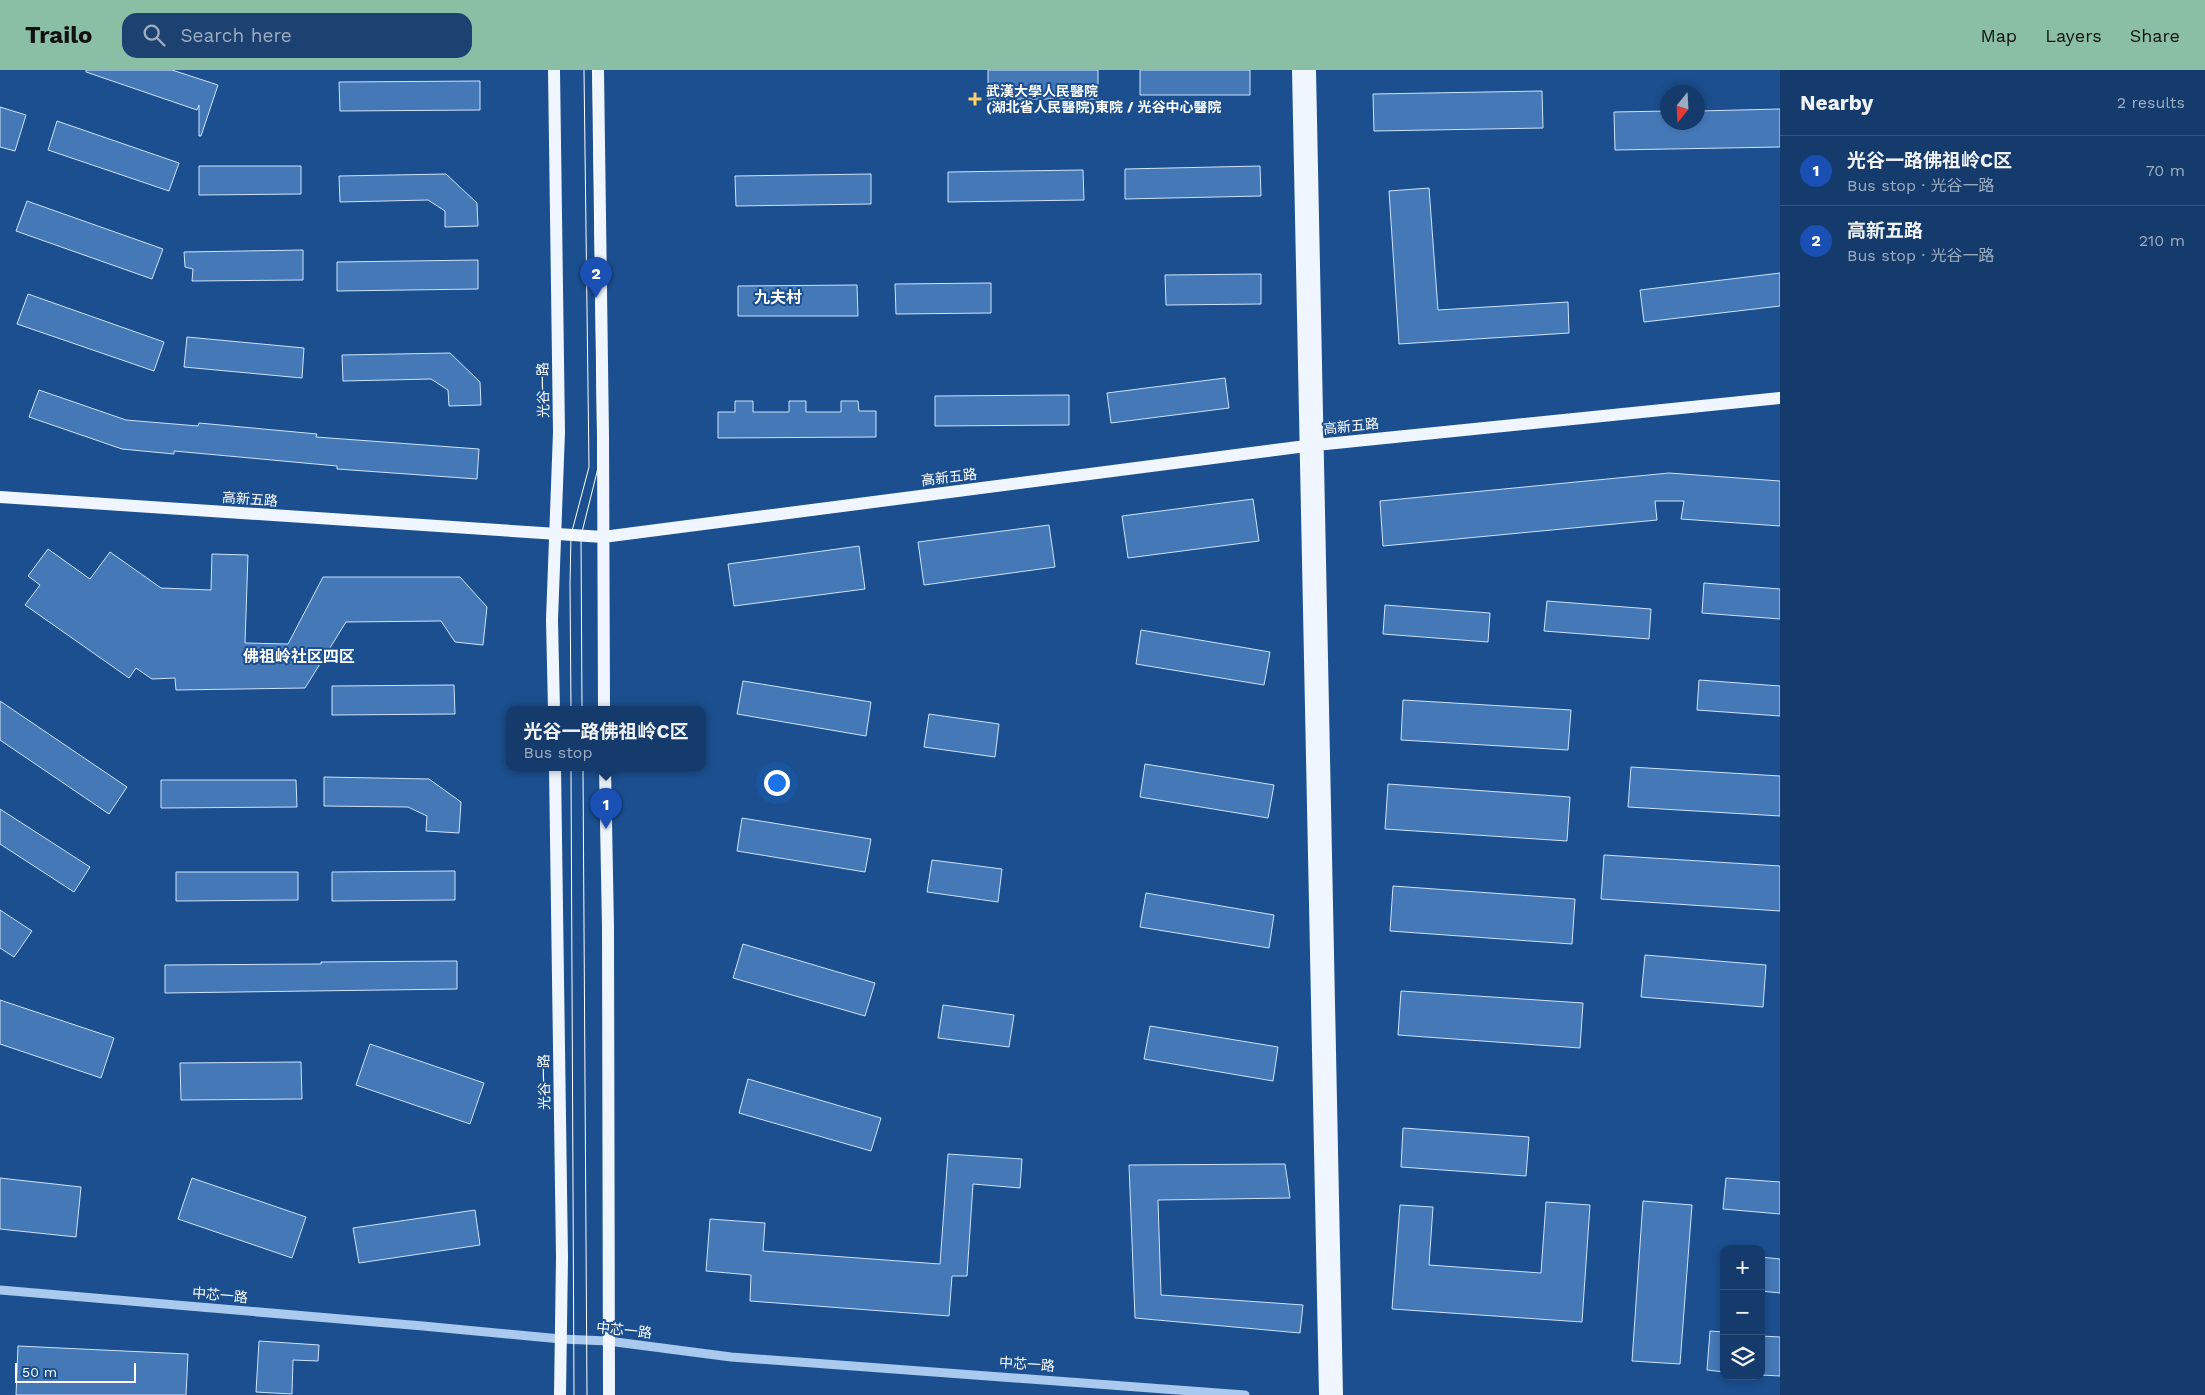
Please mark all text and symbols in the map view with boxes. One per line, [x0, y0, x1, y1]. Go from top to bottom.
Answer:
search box [122, 13, 472, 58]
text: Trailo [25, 21, 92, 49]
icon: search [140, 21, 168, 49]
text: Search here [180, 24, 292, 47]
text: Map [1980, 25, 2017, 46]
text: Layers [2045, 25, 2102, 46]
text: Share [2130, 25, 2180, 46]
place label: 武漢大學人民醫院 (湖北省人民醫院)東院 / 光谷中心醫院 [986, 83, 1222, 115]
north arrow [1660, 85, 1705, 130]
text: Nearby [1800, 90, 1873, 115]
marker: 武漢大學人民醫院 (湖北省人民醫院)東院 / 光谷中心醫院 [968, 92, 982, 106]
text: 2 results [2117, 93, 2185, 112]
text: 光谷一路佛祖岭C区 [1847, 149, 2012, 172]
text: 1 [1813, 161, 1819, 180]
text: 70 m [2146, 161, 2185, 180]
text: Bus stop · 光谷一路 [1847, 176, 1995, 195]
text: 高新五路 [1847, 219, 1923, 242]
text: 2 [1811, 231, 1821, 250]
text: 210 m [2139, 231, 2185, 250]
text: Bus stop · 光谷一路 [1847, 246, 1995, 265]
pin: 2 [580, 257, 612, 298]
district label: 九夫村 [754, 288, 802, 307]
street label: 光谷一路 [535, 362, 551, 418]
street label: 高新五路 [1322, 415, 1380, 437]
street label: 高新五路 [920, 466, 978, 488]
street label: 高新五路 [222, 489, 278, 509]
district label: 佛祖岭社区四区 [243, 647, 355, 666]
popup [506, 706, 706, 771]
text: 光谷一路佛祖岭C区 [524, 720, 688, 743]
text: Bus stop [524, 743, 593, 762]
your location [764, 770, 790, 796]
pin: 1 [590, 788, 622, 829]
street label: 光谷一路 [536, 1054, 552, 1110]
map controls [1720, 1245, 1765, 1380]
button: + [1720, 1245, 1765, 1290]
street label: 中芯一路 [191, 1285, 249, 1305]
button: − [1720, 1290, 1765, 1335]
street label: 中芯一路 [595, 1319, 653, 1341]
button: layers [1720, 1335, 1765, 1380]
street label: 中芯一路 [999, 1354, 1055, 1374]
scale bar [15, 1360, 136, 1383]
text: 50 m [22, 1364, 57, 1380]

